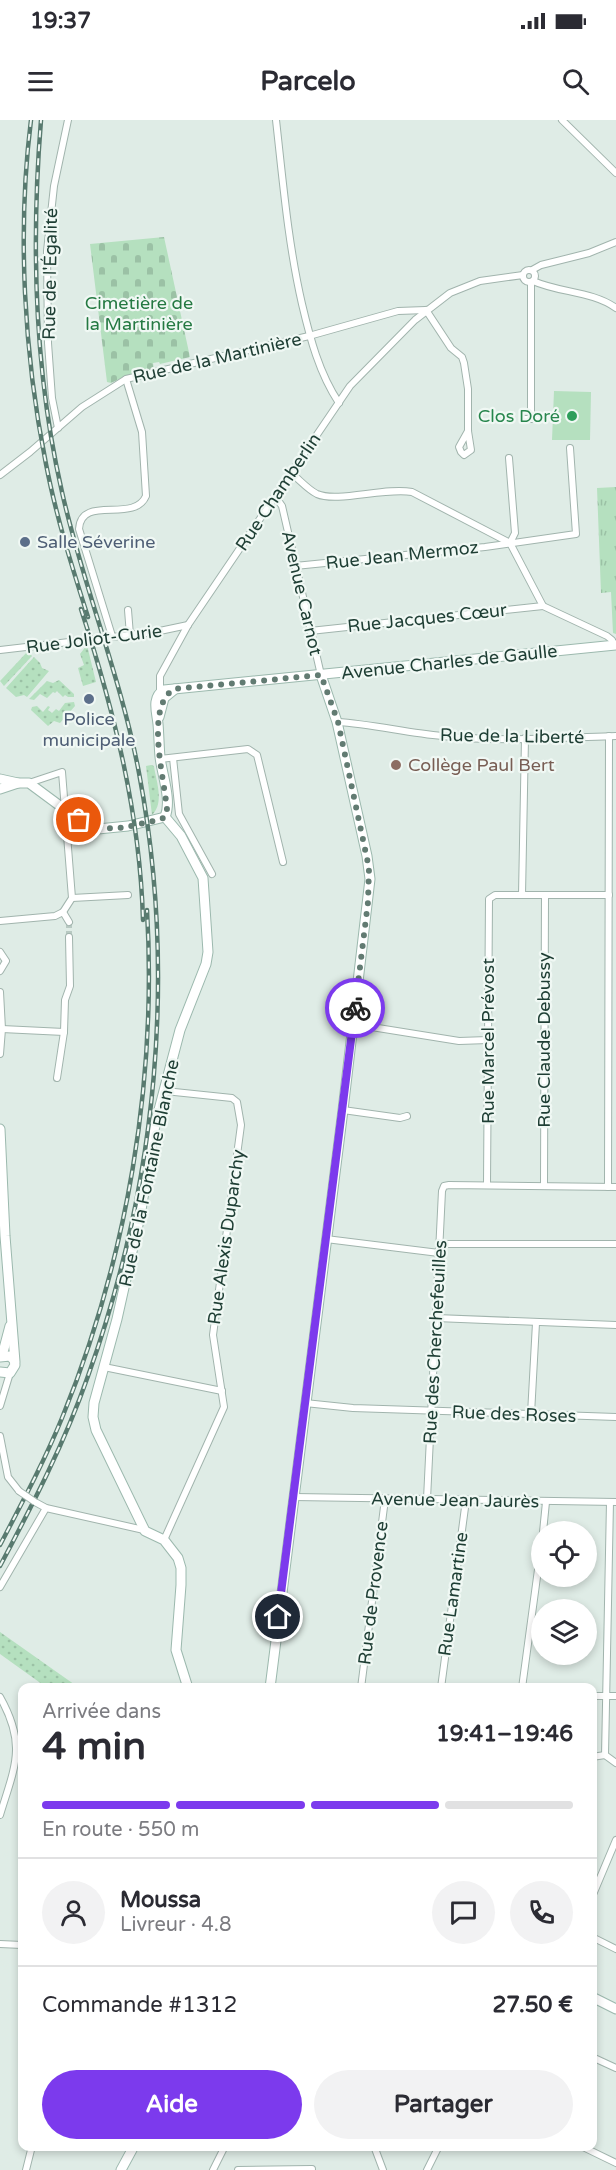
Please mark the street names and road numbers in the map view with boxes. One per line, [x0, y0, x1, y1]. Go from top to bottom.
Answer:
street label: Rue de l'Égalité [38, 208, 62, 340]
street label: Rue de la Martinière [131, 328, 303, 388]
street label: Rue Chamberlin [231, 429, 325, 555]
street label: Avenue Carnot [277, 528, 327, 658]
street label: Rue Jean Mermoz [324, 536, 480, 574]
street label: Rue Jacques Cœur [346, 599, 508, 637]
street label: Rue Joliot-Curie [25, 620, 163, 658]
street label: Avenue Charles de Gaulle [340, 640, 558, 684]
street label: Rue de la Liberté [440, 724, 584, 748]
street label: Rue Claude Debussy [533, 952, 555, 1128]
street label: Rue Marcel Prévost [477, 958, 499, 1124]
street label: Rue de la Fontaine Blanche [114, 1057, 184, 1289]
street label: Rue Alexis Duparchy [203, 1148, 249, 1326]
street label: Rue des Cherchefeuilles [419, 1239, 451, 1445]
street label: Rue des Roses [451, 1401, 577, 1427]
street label: Avenue Jean Jaurès [371, 1488, 539, 1512]
street label: Rue de Provence [353, 1520, 393, 1666]
street label: Rue Lamartine [433, 1530, 473, 1658]

